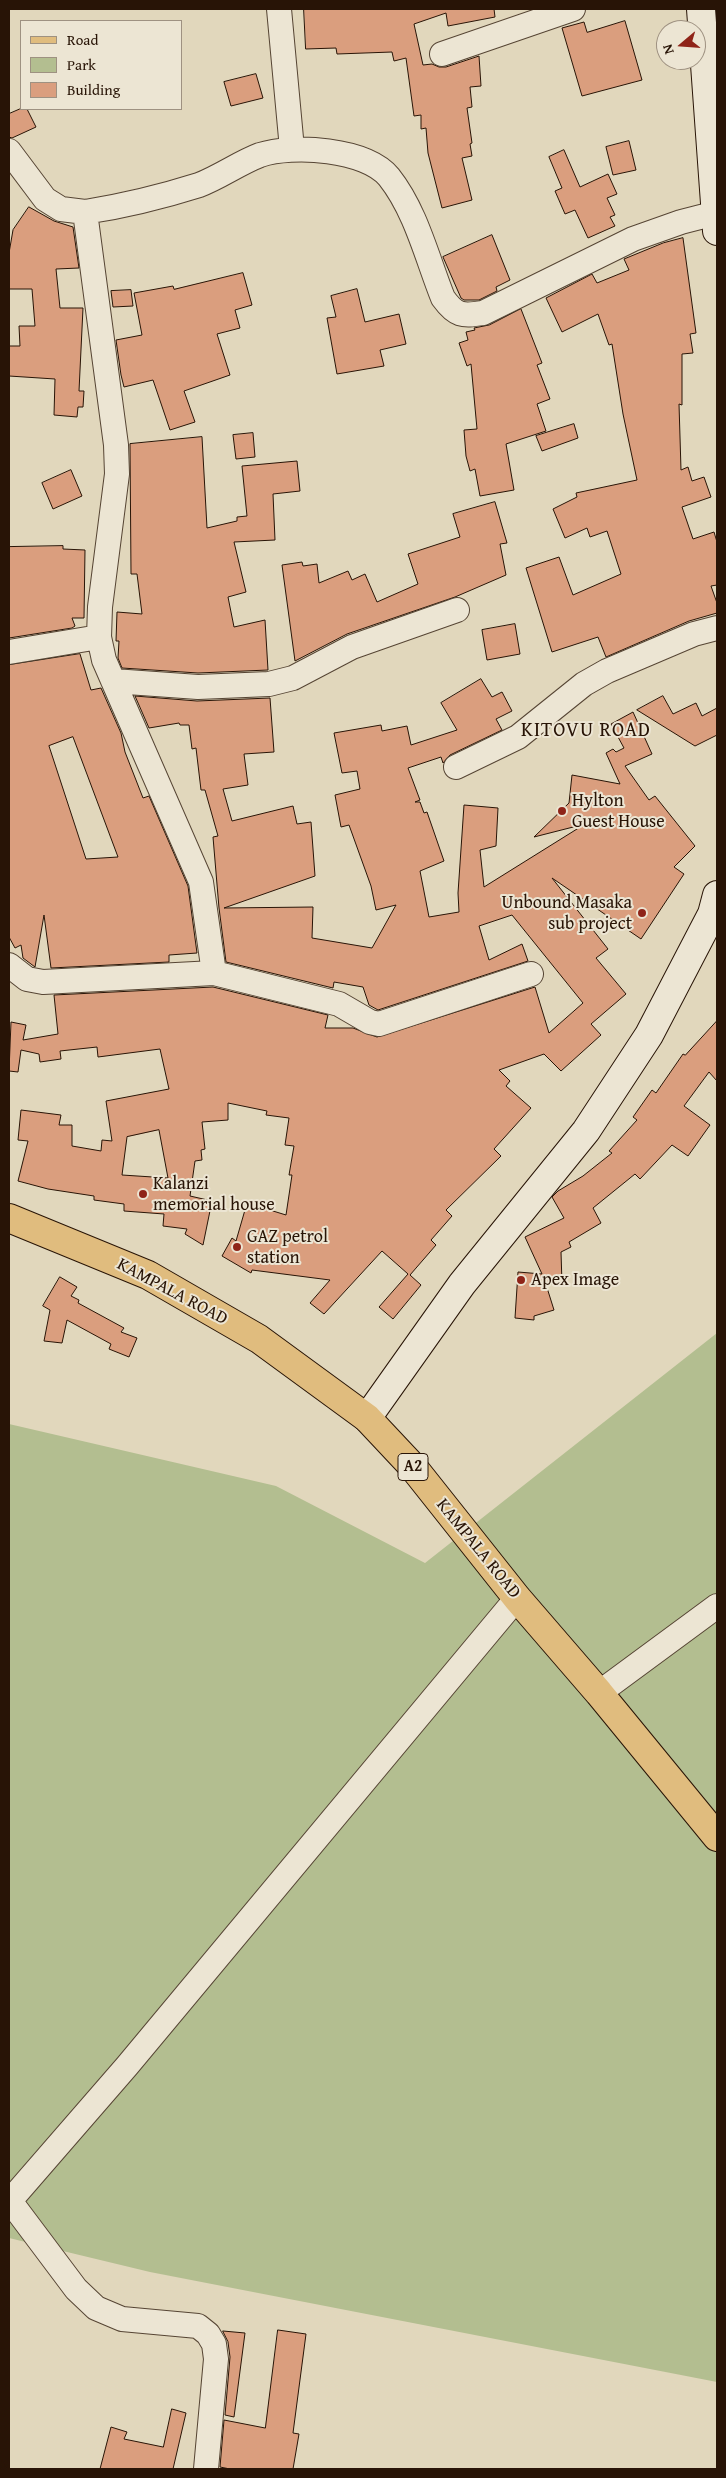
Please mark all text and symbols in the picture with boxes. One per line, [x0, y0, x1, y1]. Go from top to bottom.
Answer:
legend [20, 20, 182, 110]
north arrow [656, 20, 706, 70]
text: Road [67, 29, 98, 50]
text: N [657, 42, 679, 57]
text: Park [67, 54, 96, 75]
text: Building [67, 79, 120, 100]
district label: KITOVU ROAD [520, 719, 652, 743]
place label: Hylton Guest House [572, 790, 665, 832]
marker: Hylton Guest House [556, 805, 568, 817]
place label: Unbound Masaka sub project [502, 892, 632, 934]
marker: Unbound Masaka sub project [636, 907, 648, 919]
place label: Kalanzi memorial house [153, 1173, 275, 1216]
marker: Kalanzi memorial house [137, 1188, 149, 1200]
place label: GAZ petrol station [247, 1226, 328, 1268]
marker: GAZ petrol station [231, 1241, 243, 1253]
street label: KAMPALA ROAD [113, 1254, 231, 1330]
place label: Apex Image [531, 1269, 619, 1291]
marker: Apex Image [515, 1274, 527, 1286]
road number: A2 [398, 1454, 428, 1480]
street label: KAMPALA ROAD [431, 1495, 525, 1603]

